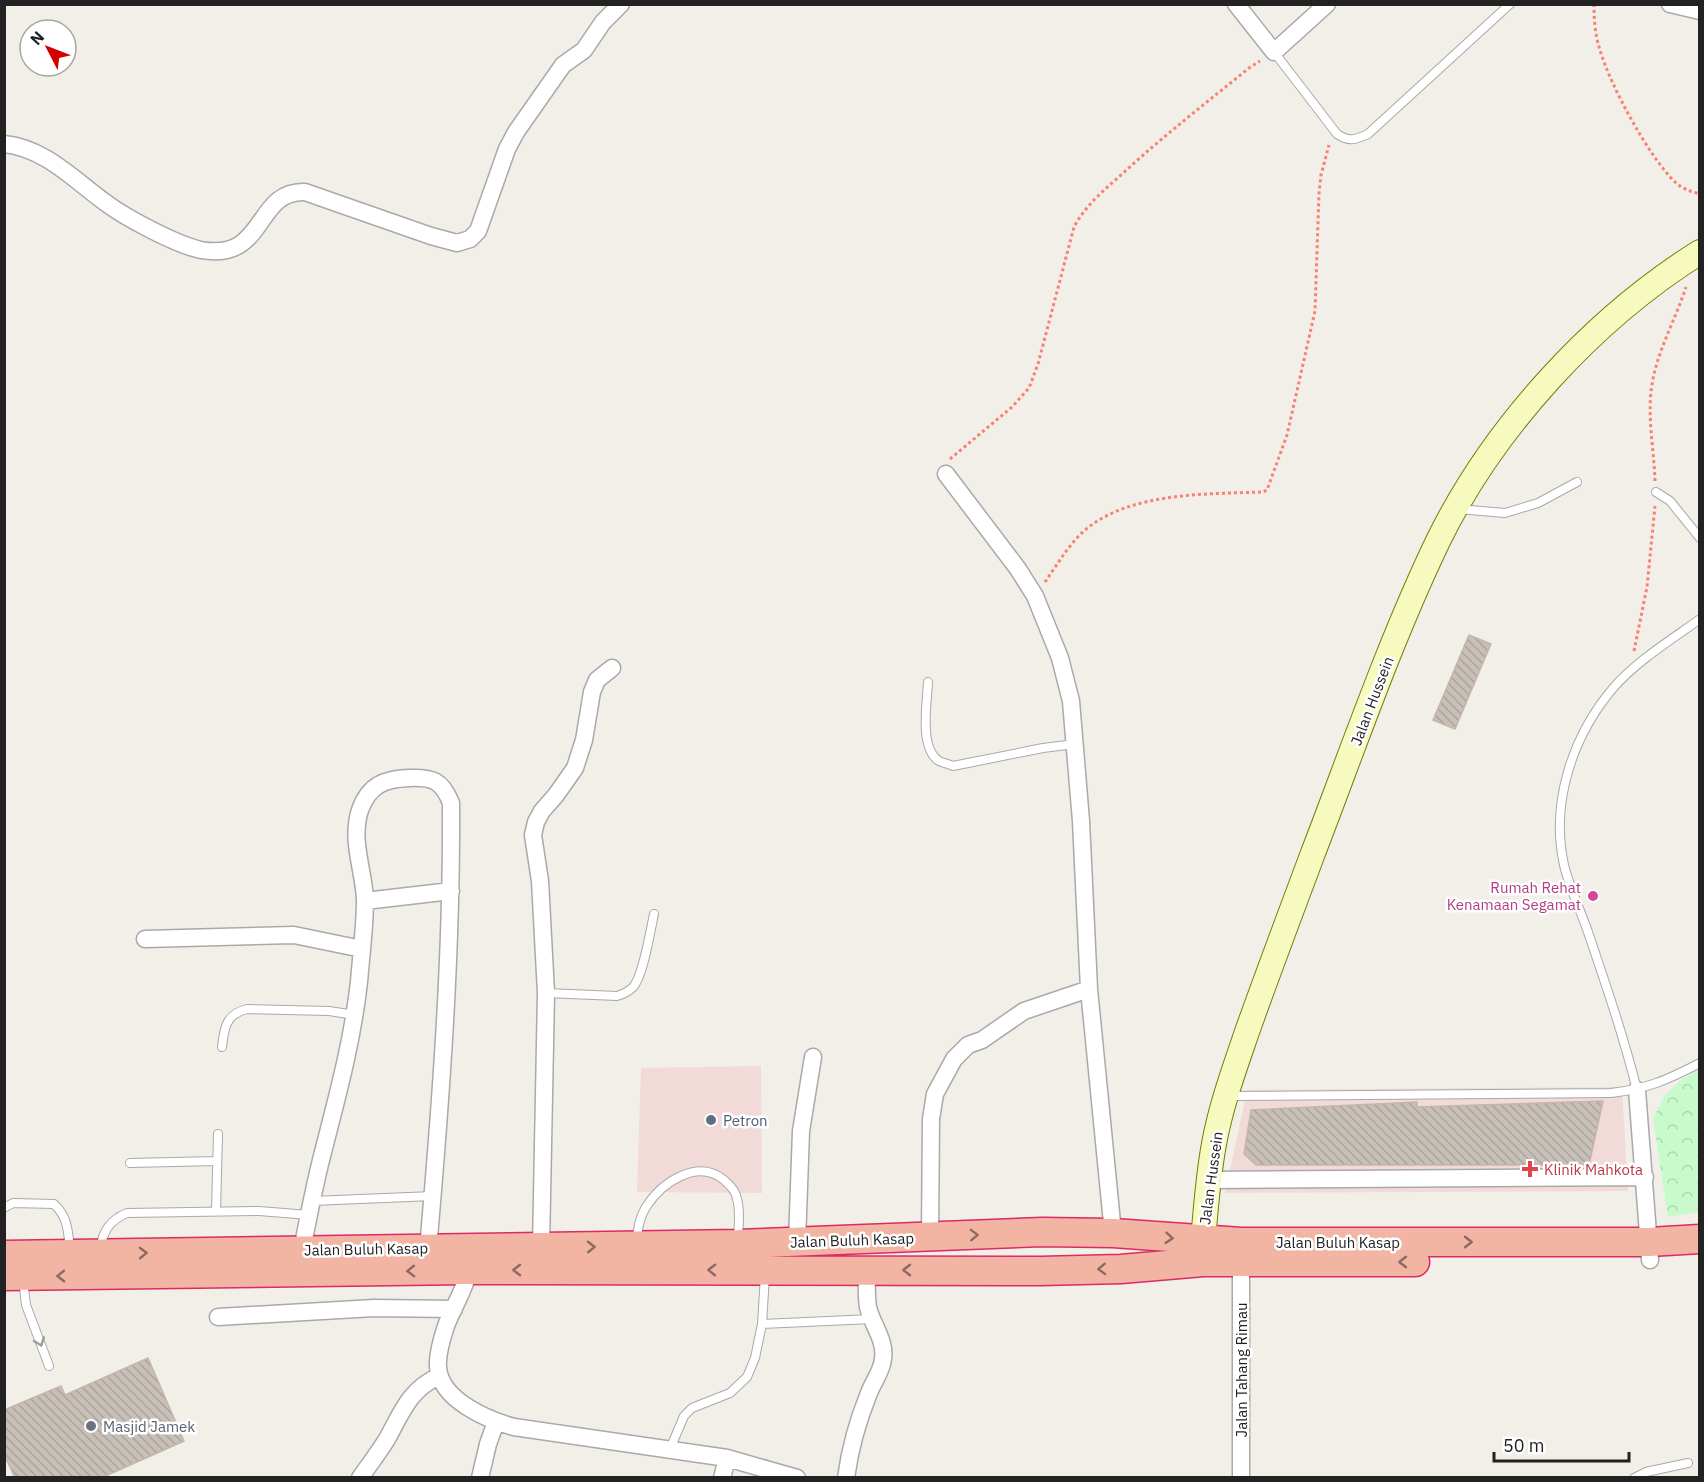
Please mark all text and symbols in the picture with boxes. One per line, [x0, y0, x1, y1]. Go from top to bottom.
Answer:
north arrow [18, 18, 78, 78]
text: N [26, 27, 48, 49]
street label: Jalan Hussein [1346, 654, 1398, 748]
place label: Rumah Rehat Kenamaan Segamat [1447, 878, 1581, 914]
marker: Rumah Rehat Kenamaan Segamat [1586, 889, 1600, 903]
place label: Petron [723, 1111, 768, 1130]
marker: Petron [704, 1113, 718, 1127]
street label: Jalan Hussein [1195, 1130, 1227, 1226]
marker: Klinik Mahkota [1521, 1160, 1539, 1178]
place label: Klinik Mahkota [1544, 1160, 1643, 1179]
street label: Jalan Buluh Kasap [790, 1228, 914, 1252]
one-way arrow [970, 1228, 979, 1241]
one-way arrow [1165, 1231, 1174, 1244]
street label: Jalan Buluh Kasap [1276, 1233, 1400, 1252]
one-way arrow [1463, 1236, 1472, 1248]
street label: Jalan Buluh Kasap [304, 1238, 428, 1260]
one-way arrow [586, 1240, 595, 1253]
one-way arrow [138, 1247, 147, 1259]
one-way arrow [1398, 1256, 1407, 1268]
one-way arrow [1098, 1263, 1107, 1276]
one-way arrow [513, 1264, 522, 1276]
one-way arrow [708, 1264, 717, 1277]
one-way arrow [903, 1264, 912, 1276]
one-way arrow [406, 1265, 415, 1277]
one-way arrow [56, 1270, 65, 1282]
street label: Jalan Tahang Rimau [1232, 1303, 1251, 1437]
one-way arrow [33, 1336, 45, 1347]
place label: Masjid Jamek [103, 1417, 195, 1436]
marker: Masjid Jamek [84, 1419, 98, 1433]
scale bar [1494, 1425, 1629, 1463]
text: 50 m [1503, 1434, 1545, 1457]

